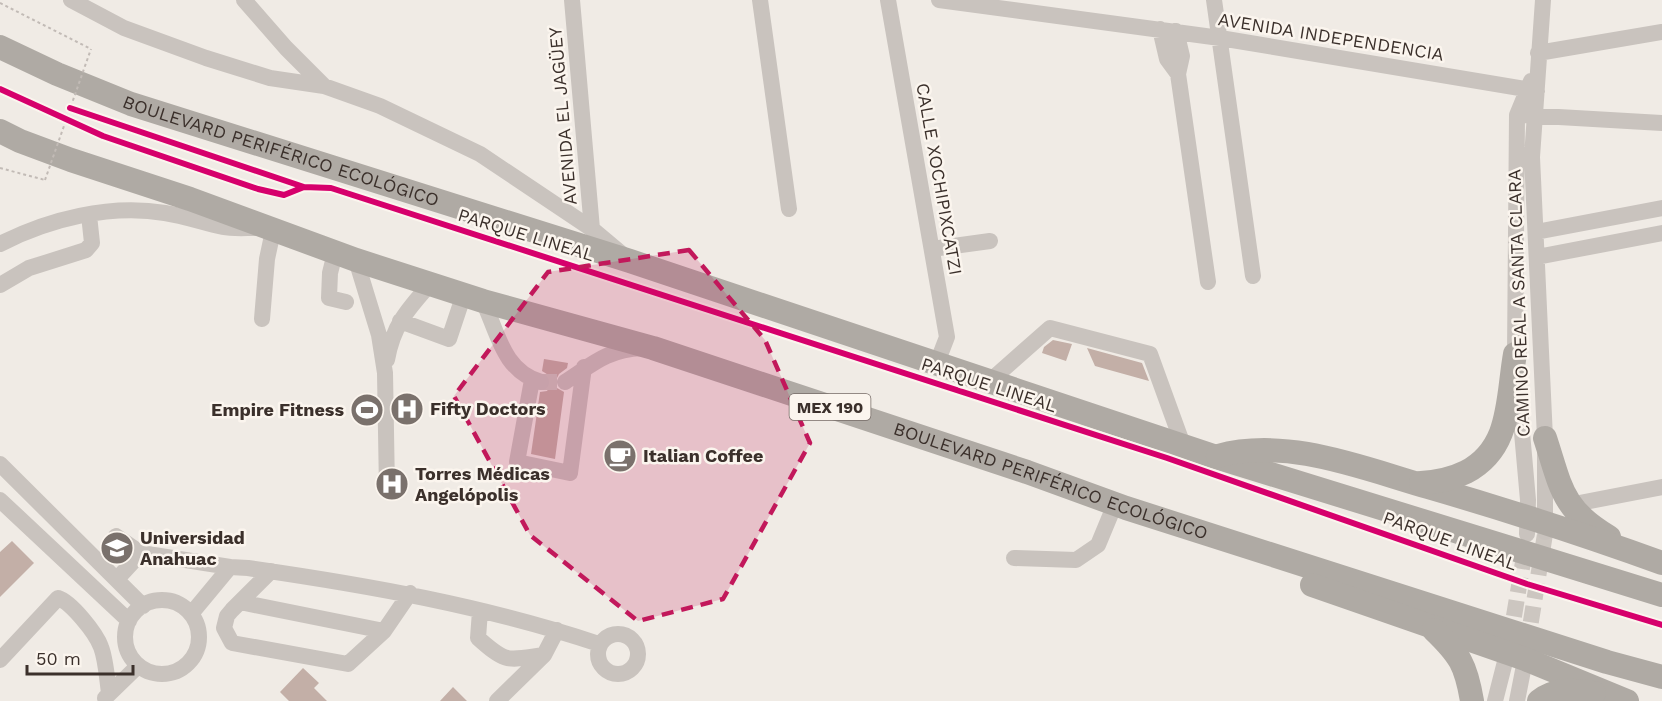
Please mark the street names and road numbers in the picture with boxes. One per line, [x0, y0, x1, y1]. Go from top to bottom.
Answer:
street label: AVENIDA INDEPENDENCIA [1217, 8, 1446, 65]
street label: AVENIDA EL JAGÜEY [544, 25, 581, 206]
street label: CALLE XOCHIPIXCATZI [912, 81, 967, 277]
street label: BOULEVARD PERIFÉRICO ECOLÓGICO [120, 91, 442, 210]
street label: CAMINO REAL A SANTA CLARA [1503, 169, 1534, 437]
street label: PARQUE LINEAL [456, 204, 597, 265]
street label: PARQUE LINEAL [919, 353, 1060, 416]
road number: MEX 190 [790, 394, 870, 420]
street label: BOULEVARD PERIFÉRICO ECOLÓGICO [891, 418, 1210, 543]
street label: PARQUE LINEAL [1380, 507, 1520, 575]

